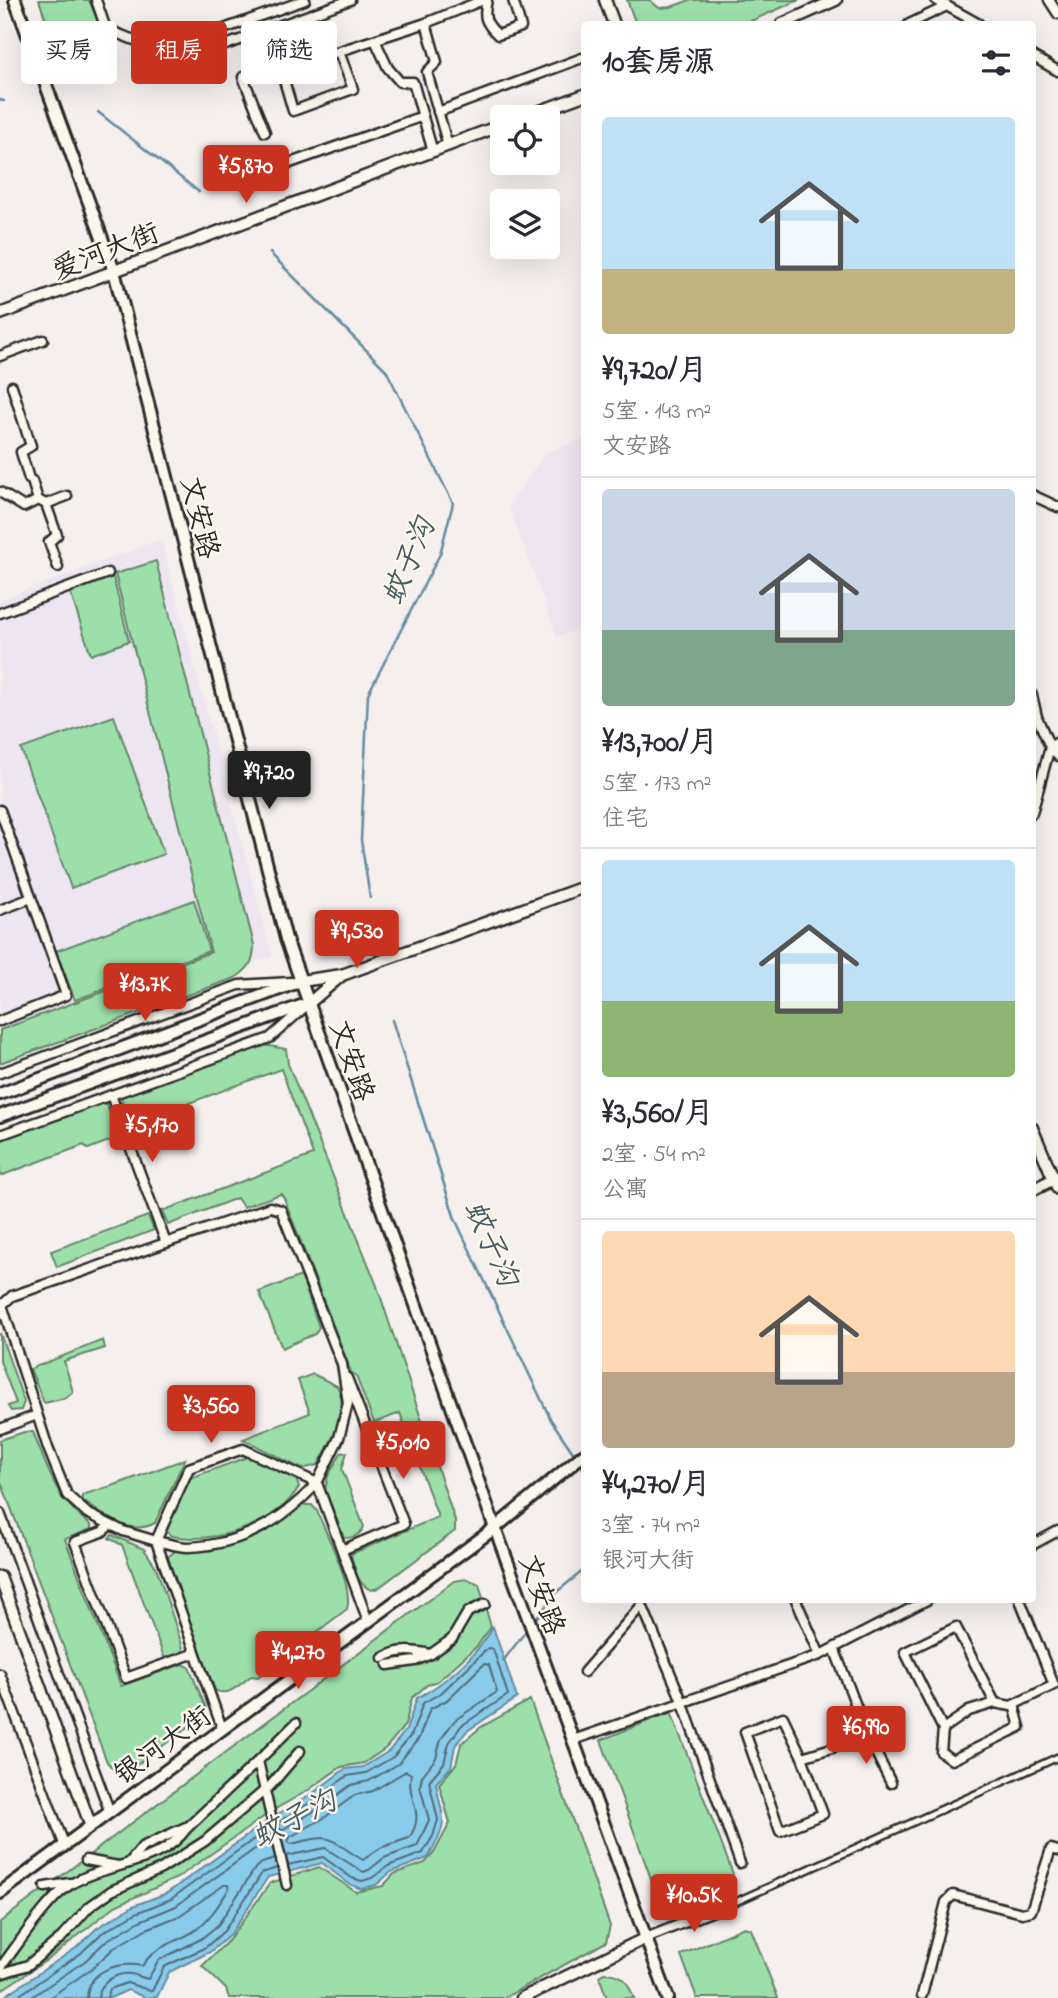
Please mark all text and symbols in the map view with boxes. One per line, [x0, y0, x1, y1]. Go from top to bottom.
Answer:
chip: 买房 [21, 21, 117, 84]
chip: 租房 [131, 21, 227, 84]
chip: 筛选 [241, 21, 337, 84]
text: 10套房源 [602, 42, 715, 86]
icon: filters [977, 44, 1015, 82]
map controls [490, 105, 560, 259]
button: locate [490, 105, 560, 175]
pin: ¥5,870 [189, 146, 303, 205]
text: ¥5,870 [219, 151, 273, 184]
icon: home [746, 163, 872, 289]
button: layers [490, 189, 560, 259]
street label: 爱河大街 [47, 214, 166, 292]
text: ¥9,720/月 [602, 350, 707, 394]
text: 5室 · 143 m² [602, 396, 711, 429]
text: 文安路 [602, 431, 671, 464]
street label: 文安路 [168, 472, 228, 564]
water label: 蚊子沟 [373, 509, 450, 612]
icon: home [746, 535, 872, 661]
text: ¥13,700/月 [602, 722, 718, 766]
pin: ¥9,720 [212, 752, 326, 811]
text: ¥9,720 [244, 757, 294, 790]
text: 5室 · 173 m² [602, 768, 711, 801]
text: 住宅 [602, 803, 648, 836]
icon: home [746, 906, 872, 1032]
pin: ¥9,530 [300, 911, 414, 970]
text: ¥9,530 [331, 916, 383, 949]
pin: ¥13.7K [88, 964, 202, 1023]
text: ¥13.7K [119, 969, 171, 1002]
street label: 文安路 [317, 1015, 383, 1108]
text: ¥3,560/月 [602, 1093, 714, 1137]
pin: ¥5,170 [95, 1104, 209, 1164]
text: ¥5,170 [126, 1110, 178, 1143]
text: 2室 · 54 m² [602, 1139, 706, 1172]
text: 公寓 [602, 1174, 648, 1207]
water label: 蚊子沟 [451, 1194, 529, 1297]
icon: home [746, 1277, 872, 1403]
pin: ¥3,560 [154, 1386, 268, 1445]
text: ¥3,560 [183, 1391, 239, 1424]
pin: ¥5,010 [346, 1422, 460, 1481]
text: ¥5,010 [376, 1427, 430, 1460]
text: ¥4,270/月 [602, 1464, 711, 1508]
text: 3室 · 74 m² [602, 1510, 700, 1543]
text: 银河大街 [602, 1545, 694, 1578]
street label: 文安路 [506, 1549, 573, 1642]
pin: ¥4,270 [241, 1632, 355, 1691]
text: ¥4,270 [271, 1637, 325, 1670]
street label: 银河大街 [107, 1697, 221, 1796]
pin: ¥6,990 [809, 1706, 923, 1766]
text: ¥6,990 [843, 1712, 889, 1745]
water label: 蚊子沟 [245, 1779, 348, 1861]
pin: ¥10.5K [637, 1874, 751, 1934]
text: ¥10.5K [666, 1880, 722, 1913]

